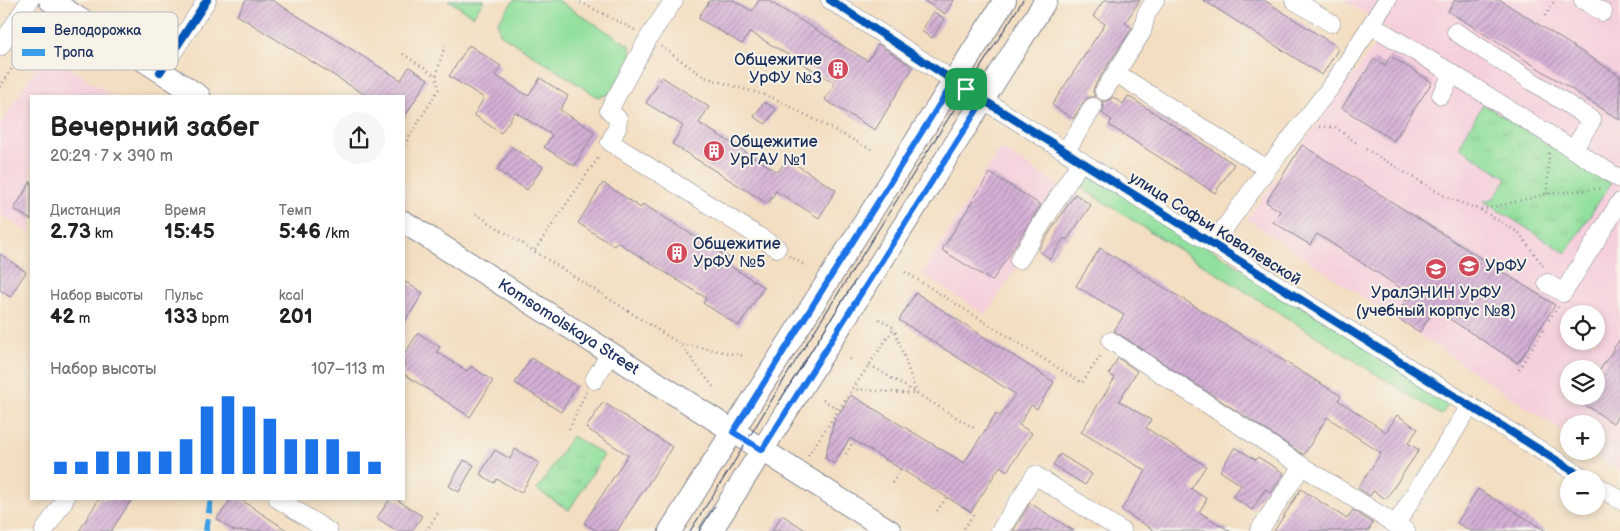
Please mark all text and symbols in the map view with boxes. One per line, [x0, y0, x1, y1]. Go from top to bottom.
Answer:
legend [12, 12, 178, 70]
text: Велодорожка [54, 22, 142, 39]
text: Тропа [54, 44, 94, 61]
place label: Общежитие УрФУ №3 [734, 51, 822, 88]
building icon: Общежитие УрФУ №3 [826, 57, 850, 81]
pin [945, 68, 987, 110]
icon: arrive [952, 75, 980, 103]
text: Вечерний забег [50, 111, 259, 144]
button: share [333, 112, 385, 164]
place label: Общежитие УрГАУ №1 [730, 133, 818, 170]
building icon: Общежитие УрГАУ №1 [702, 139, 726, 163]
text: 20:29 · 7 × 390 m [50, 147, 173, 166]
street label: улица Софьи Ковалевской [1126, 168, 1304, 290]
text: Дистанция [50, 202, 121, 219]
text: Время [164, 202, 206, 219]
text: Темп [279, 202, 312, 219]
text: 2.73 [50, 219, 91, 244]
text: 15:45 [164, 219, 215, 244]
text: 5:46 [279, 219, 321, 244]
text: km [91, 225, 113, 242]
text: /km [321, 225, 349, 242]
place label: Общежитие УрФУ №5 [693, 235, 781, 272]
building icon: Общежитие УрФУ №5 [665, 241, 689, 265]
school or university icon: УрФУ [1457, 254, 1481, 278]
school or university icon: УралЭНИН УрФУ (учебный корпус №8) [1424, 257, 1448, 281]
place label: УрФУ [1485, 257, 1527, 276]
street label: Komsomolskaya Street [494, 275, 643, 379]
place label: УралЭНИН УрФУ (учебный корпус №8) [1356, 284, 1516, 321]
text: Набор высоты [50, 287, 143, 304]
text: Пульс [164, 287, 203, 304]
text: kcal [279, 287, 304, 304]
text: 42 [50, 304, 75, 329]
text: 133 [164, 304, 198, 329]
text: 201 [279, 304, 313, 329]
map controls [1560, 305, 1605, 515]
button: locate [1560, 305, 1605, 350]
text: m [75, 310, 90, 327]
text: bpm [198, 310, 229, 327]
text: Набор высоты [50, 360, 157, 379]
text: 107–113 m [311, 360, 385, 379]
button: layers [1560, 360, 1605, 405]
button: + [1560, 415, 1605, 460]
button: − [1560, 470, 1605, 515]

